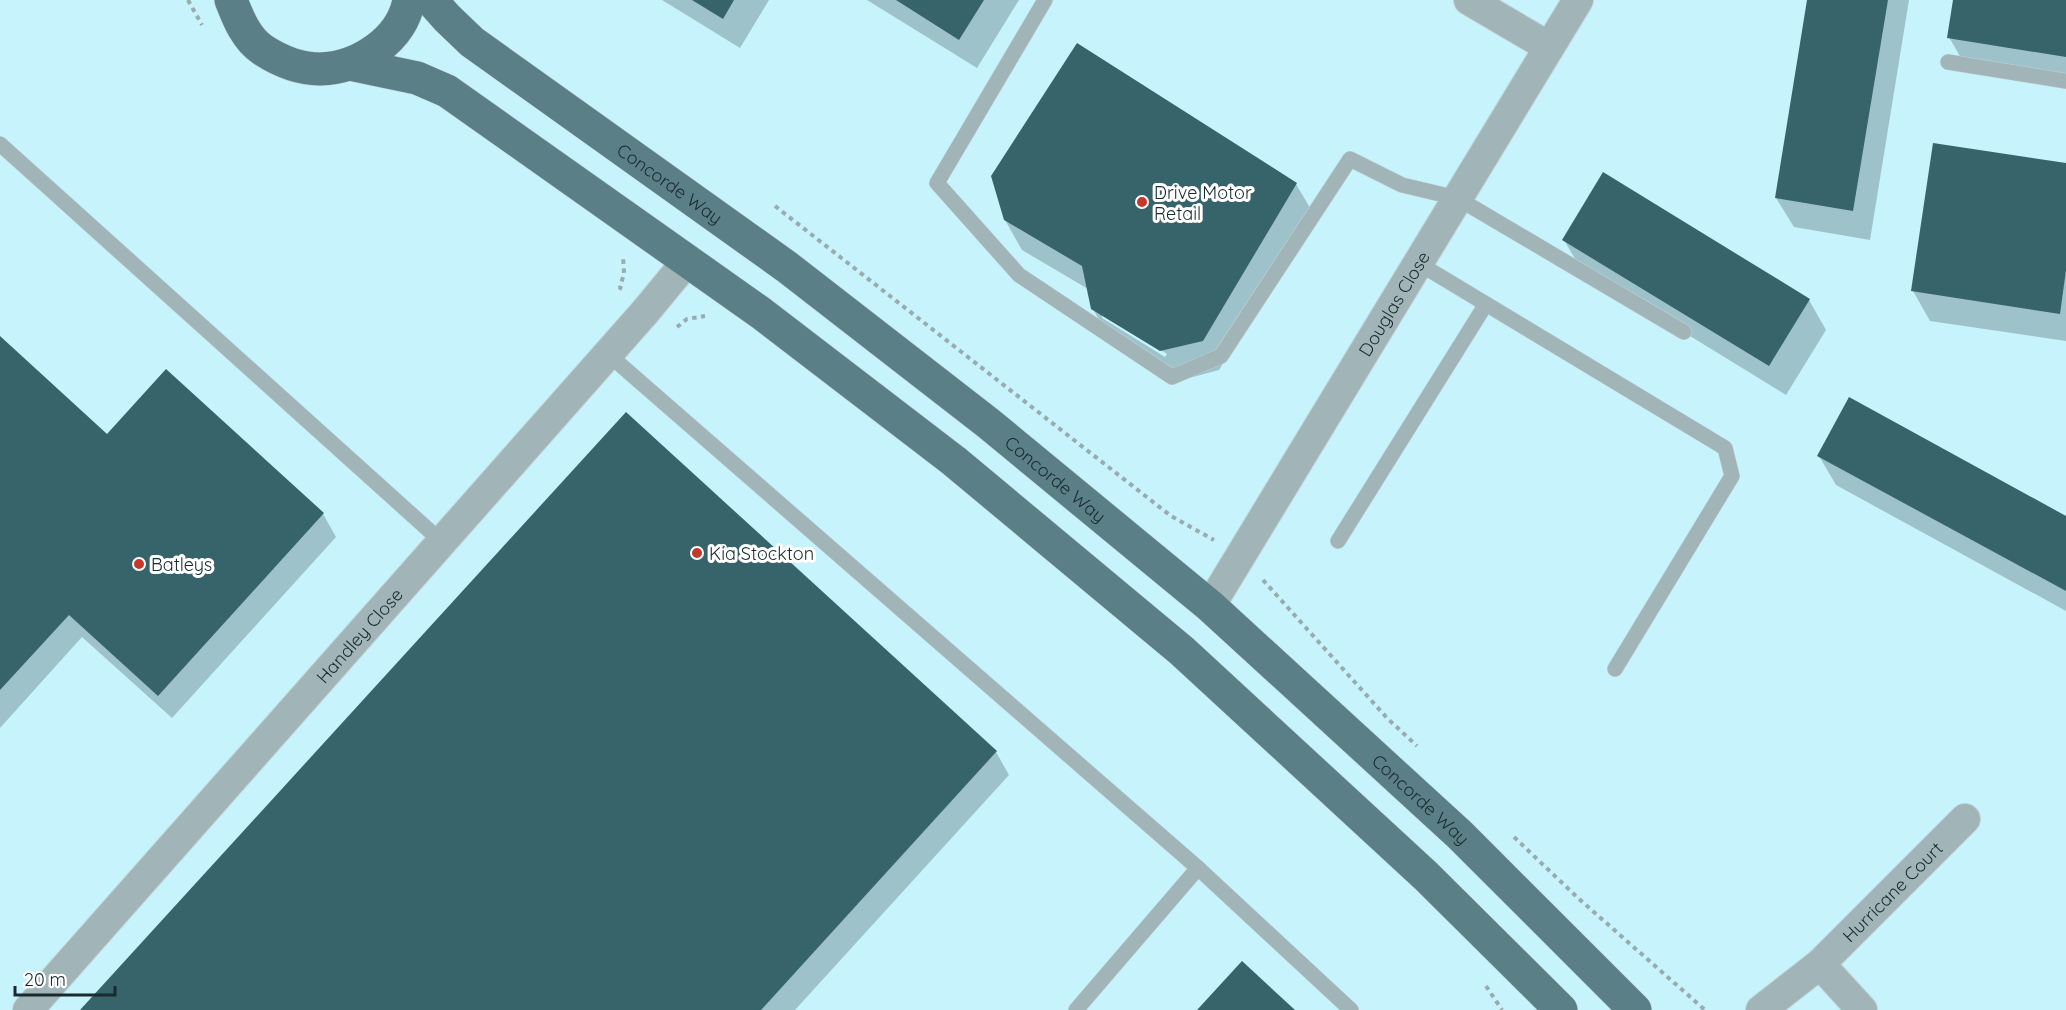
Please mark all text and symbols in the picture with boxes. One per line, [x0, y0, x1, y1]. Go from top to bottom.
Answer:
street label: Concorde Way [613, 138, 727, 229]
place label: Drive Motor Retail [1154, 181, 1252, 225]
marker: Drive Motor Retail [1135, 195, 1149, 209]
street label: Douglas Close [1353, 247, 1434, 360]
street label: Concorde Way [1000, 430, 1111, 527]
place label: Kia Stockton [709, 542, 814, 565]
marker: Kia Stockton [690, 546, 704, 560]
place label: Batleys [151, 553, 212, 576]
marker: Batleys [132, 557, 146, 571]
street label: Handley Close [311, 583, 407, 688]
street label: Concorde Way [1367, 749, 1475, 850]
street label: Hurricane Court [1837, 837, 1947, 947]
scale bar [15, 959, 116, 997]
text: 20 m [24, 968, 66, 991]

